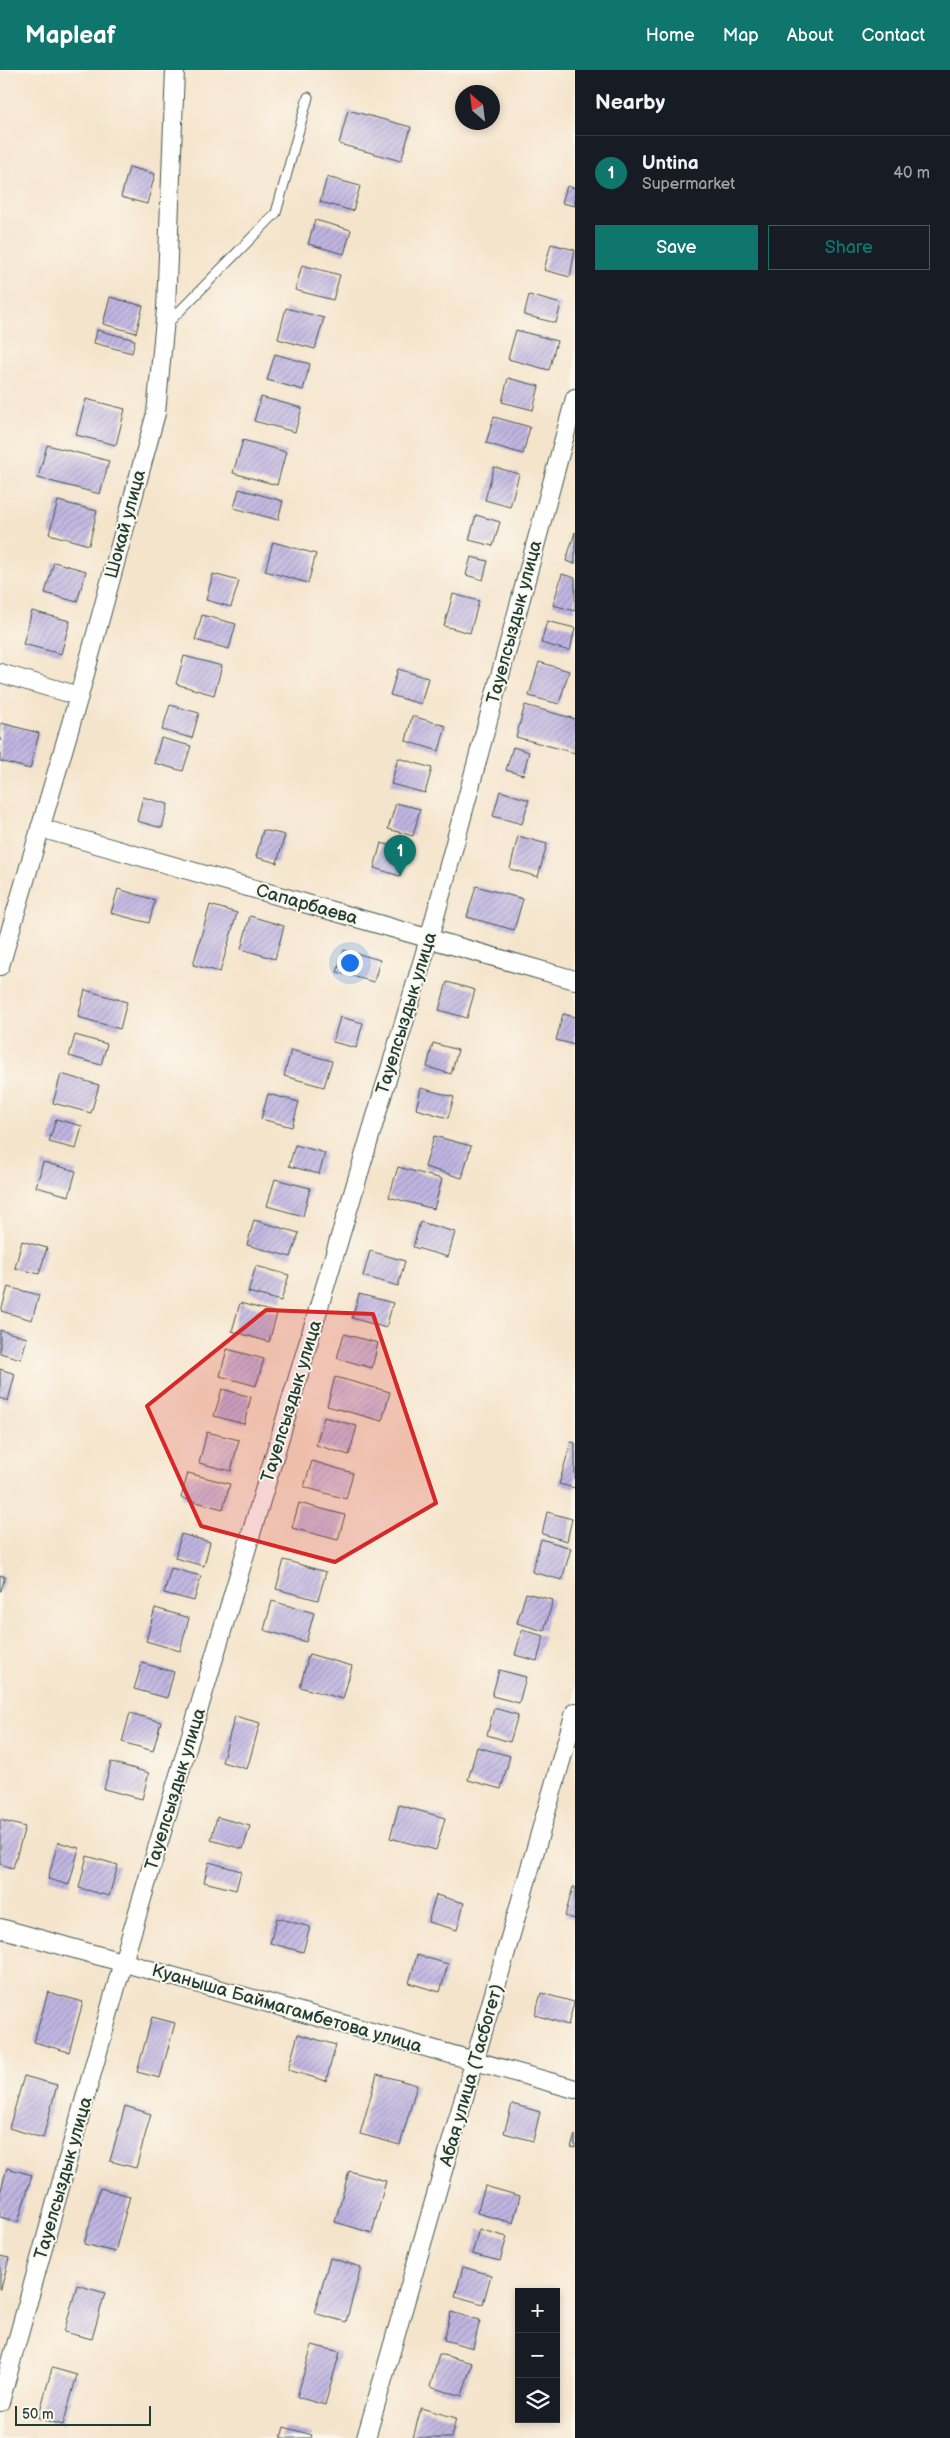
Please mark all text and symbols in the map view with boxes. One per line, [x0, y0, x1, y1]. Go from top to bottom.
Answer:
text: Mapleaf [25, 21, 116, 50]
text: Home [646, 25, 695, 46]
text: Map [723, 25, 759, 46]
text: About [787, 25, 834, 46]
text: Contact [862, 25, 925, 46]
north arrow [455, 85, 500, 130]
text: Nearby [595, 90, 665, 115]
text: Untina [642, 152, 699, 175]
text: 1 [608, 164, 614, 183]
text: 40 m [893, 164, 930, 183]
text: Supermarket [642, 175, 735, 194]
button: Save [595, 225, 758, 270]
button: Share [768, 225, 930, 270]
street label: Шокай улица [101, 467, 150, 581]
street label: Тауелсыздык улица [483, 538, 546, 706]
pin: 1 [384, 835, 416, 876]
street label: Сапарбаева [254, 880, 360, 929]
street label: Тауелсыздык улица [372, 929, 441, 1097]
your location [337, 950, 363, 976]
street label: Тауелсыздык улица [257, 1317, 326, 1485]
street label: Тауелсыздык улица [141, 1705, 210, 1873]
street label: Куаныша Баймагамбетова улица [149, 1960, 425, 2057]
street label: Абая улица (Тасбогет) [435, 1982, 508, 2170]
street label: Тауелсыздык улица [30, 2094, 97, 2262]
map controls [515, 2288, 560, 2423]
button: + [515, 2288, 560, 2333]
button: − [515, 2333, 560, 2378]
button: layers [515, 2378, 560, 2423]
scale bar [15, 2403, 151, 2426]
text: 50 m [22, 2406, 54, 2423]

